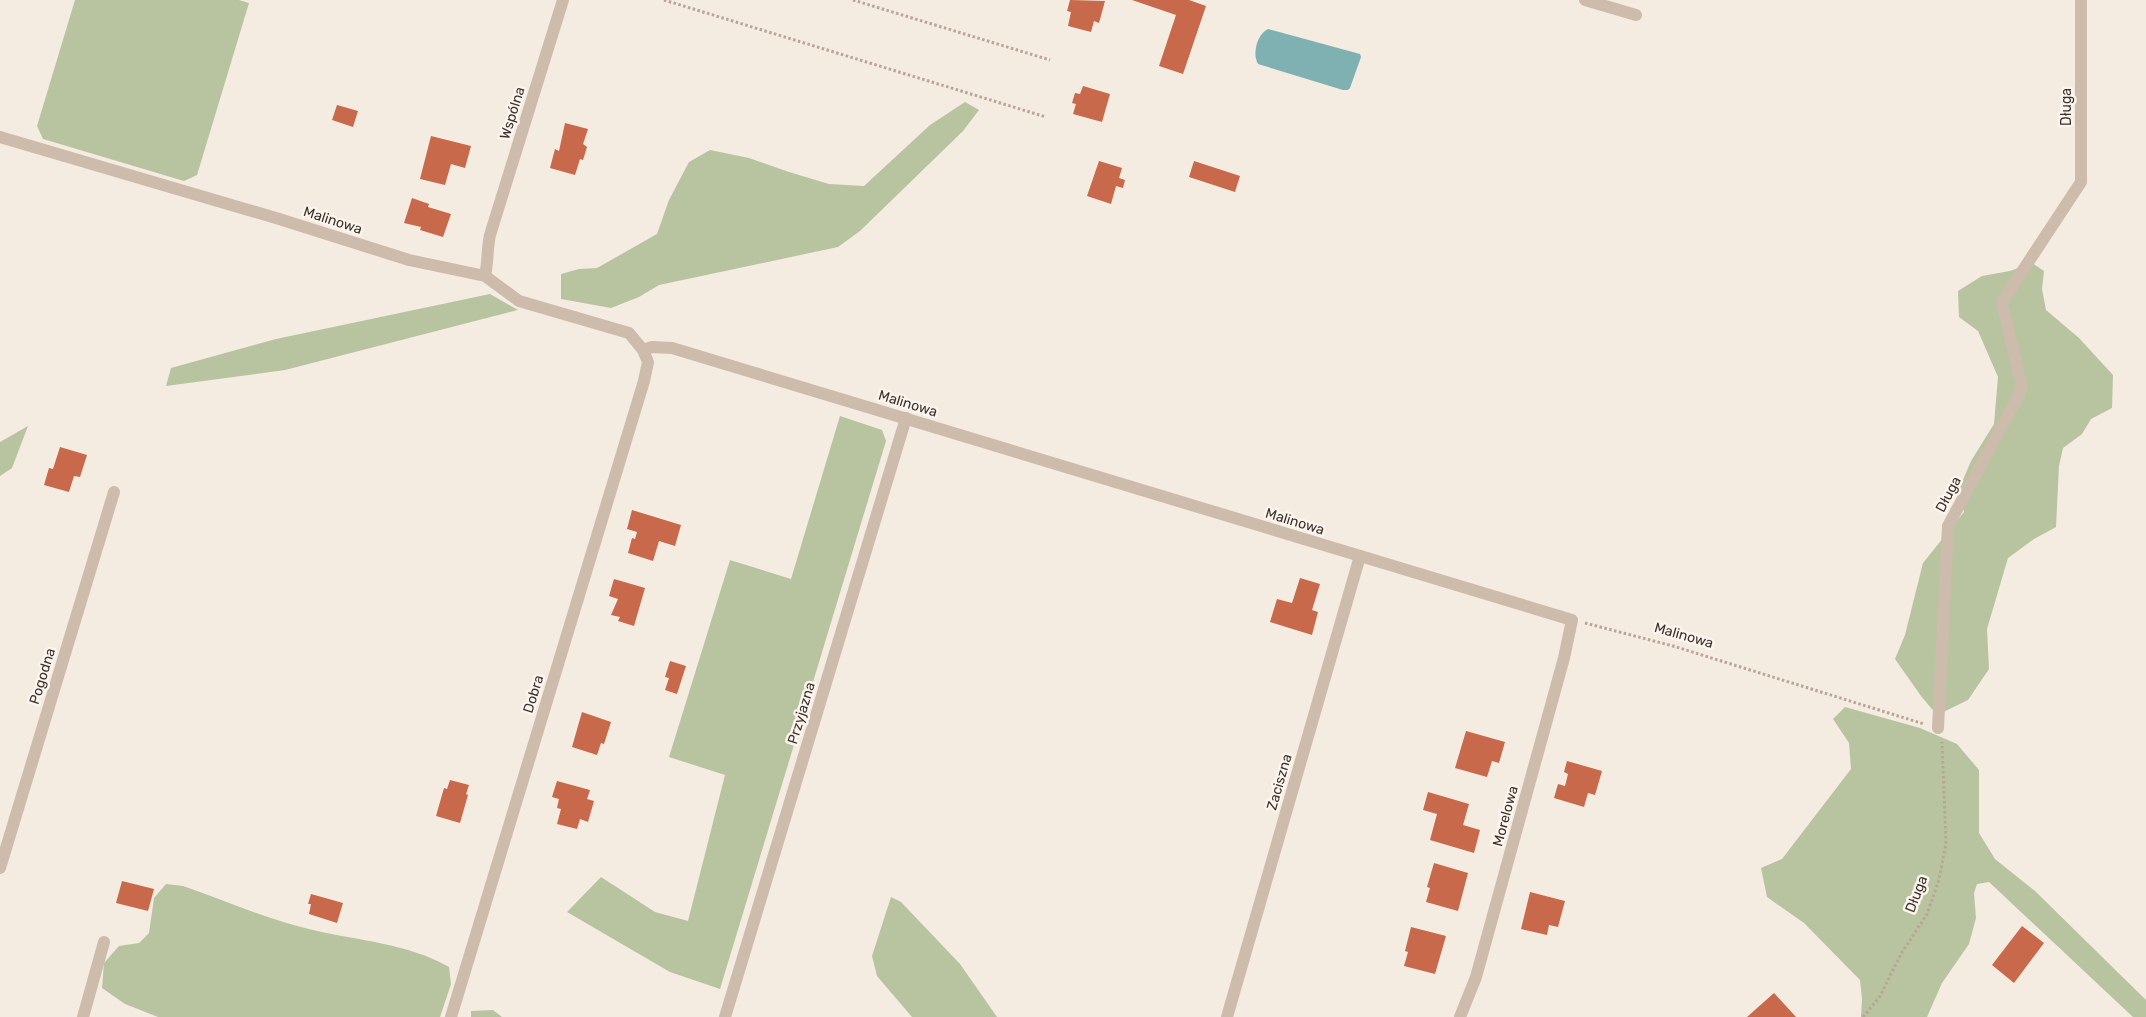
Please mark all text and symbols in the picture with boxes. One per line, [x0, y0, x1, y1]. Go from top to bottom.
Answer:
street label: Wspólna [496, 85, 529, 142]
street label: Długa [2058, 88, 2075, 126]
street label: Malinowa [301, 203, 364, 238]
street label: Malinowa [876, 386, 939, 420]
street label: Długa [1932, 473, 1965, 515]
street label: Malinowa [1263, 504, 1326, 538]
street label: Malinowa [1652, 619, 1715, 652]
street label: Pogodna [26, 646, 59, 706]
street label: Dobra [520, 673, 547, 715]
street label: Przyjazna [784, 680, 819, 746]
street label: Zaciszna [1263, 752, 1296, 812]
street label: Morelowa [1489, 784, 1522, 848]
street label: Długa [1902, 873, 1931, 915]

